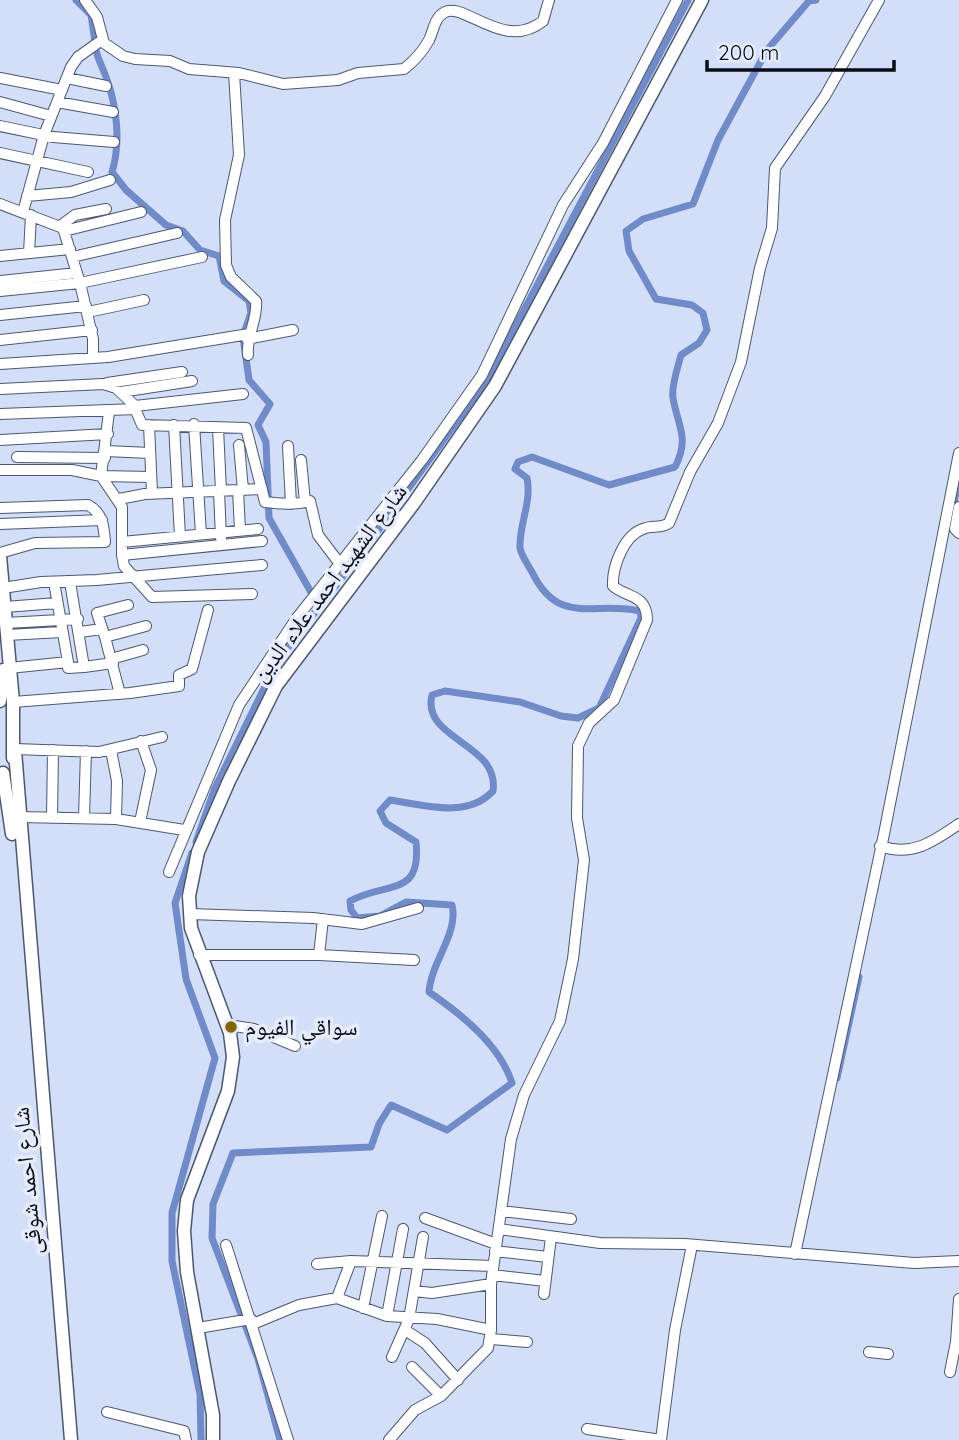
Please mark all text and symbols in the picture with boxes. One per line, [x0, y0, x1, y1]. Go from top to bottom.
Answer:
scale bar [707, 28, 894, 72]
text: 200 m [718, 39, 780, 65]
street label: شارع الشهيد احمد علاء الدين [244, 478, 414, 688]
place label: سواقي الفيوم [245, 1012, 358, 1046]
marker: سواقي الفيوم [223, 1019, 239, 1035]
street label: شارع احمد شوقى [6, 1106, 48, 1256]

